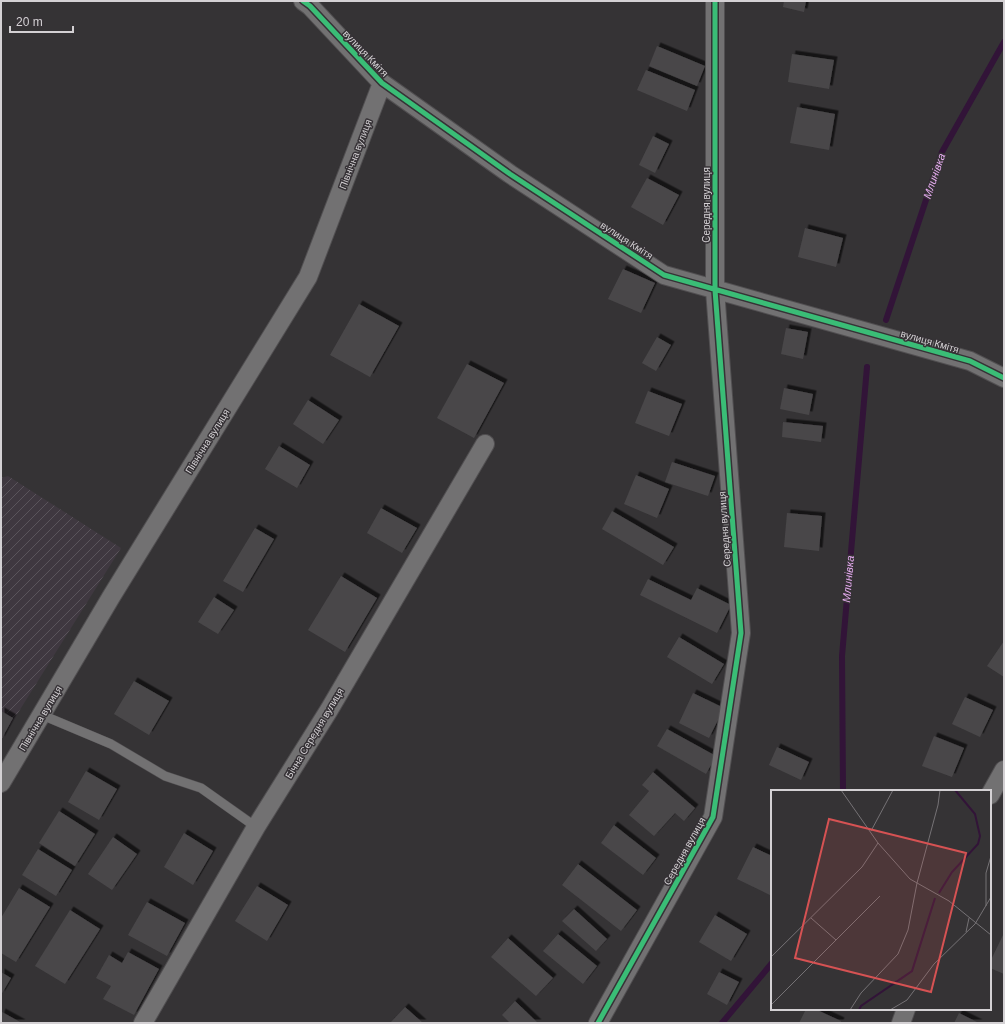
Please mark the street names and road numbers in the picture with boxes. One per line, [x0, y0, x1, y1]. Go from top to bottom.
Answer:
street label: вулиця Кмітя [341, 28, 390, 79]
street label: Північна вулиця [337, 118, 374, 191]
street label: Середня вулиця [701, 167, 712, 243]
street label: вулиця Кмітя [599, 219, 655, 261]
street label: вулиця Кмітя [899, 328, 960, 355]
street label: Північна вулиця [183, 407, 232, 476]
street label: Середня вулиця [716, 491, 733, 567]
street label: Північна вулиця [17, 684, 64, 753]
street label: Бічна Середня вулиця [283, 686, 346, 780]
street label: Середня вулиця [661, 815, 708, 887]

